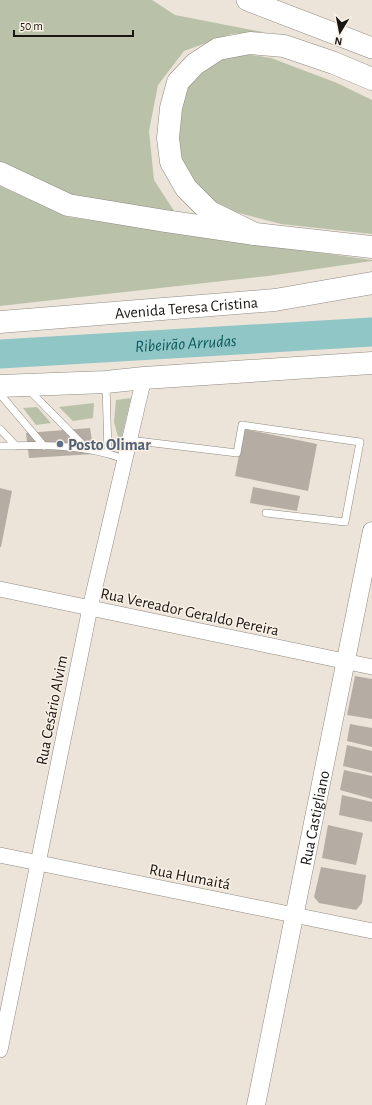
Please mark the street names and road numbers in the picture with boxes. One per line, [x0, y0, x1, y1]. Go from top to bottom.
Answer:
street label: Avenida Teresa Cristina [114, 294, 259, 322]
street label: Rua Vereador Geraldo Pereira [99, 585, 280, 639]
street label: Rua Cesário Alvim [33, 654, 70, 766]
street label: Rua Castigliano [298, 769, 332, 867]
street label: Rua Humaitá [148, 861, 232, 893]

